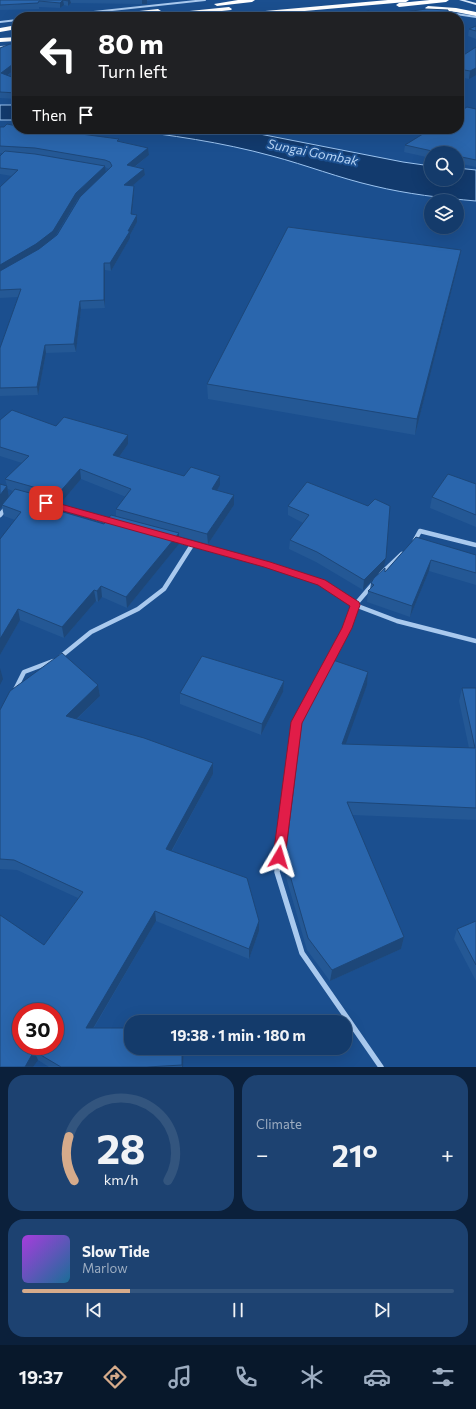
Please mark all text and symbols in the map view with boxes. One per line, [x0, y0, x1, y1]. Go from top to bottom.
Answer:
text: 80 m [98, 26, 164, 60]
icon: left [32, 28, 84, 80]
text: Turn left [98, 60, 167, 82]
icon: arrive [75, 104, 97, 126]
text: Then [32, 106, 67, 124]
water label: Sungai Gombak [266, 135, 361, 169]
map controls [424, 146, 464, 234]
button: search [424, 146, 464, 186]
button: layers [424, 194, 464, 234]
pin [29, 486, 63, 520]
icon: arrive [35, 492, 57, 514]
position arrow [258, 836, 300, 878]
speed limit sign: 30 [12, 1003, 64, 1055]
text: 19:38 · 1 min · 180 m [171, 1026, 306, 1044]
text: Climate [256, 1116, 302, 1132]
text: 28 [96, 1122, 146, 1173]
text: 21° [332, 1136, 378, 1173]
text: − [256, 1141, 269, 1168]
text: + [441, 1141, 454, 1168]
text: km/h [104, 1170, 138, 1188]
text: Slow Tide [82, 1242, 150, 1260]
text: Marlow [82, 1260, 128, 1276]
icon: previous [83, 1299, 105, 1321]
icon: pause [227, 1299, 249, 1321]
icon: next [371, 1299, 393, 1321]
icon: directions [101, 1363, 129, 1391]
icon: music [166, 1363, 194, 1391]
icon: phone [232, 1363, 260, 1391]
icon: climate [298, 1363, 326, 1391]
icon: car [363, 1363, 391, 1391]
icon: filters [429, 1363, 457, 1391]
text: 19:37 [19, 1366, 63, 1388]

